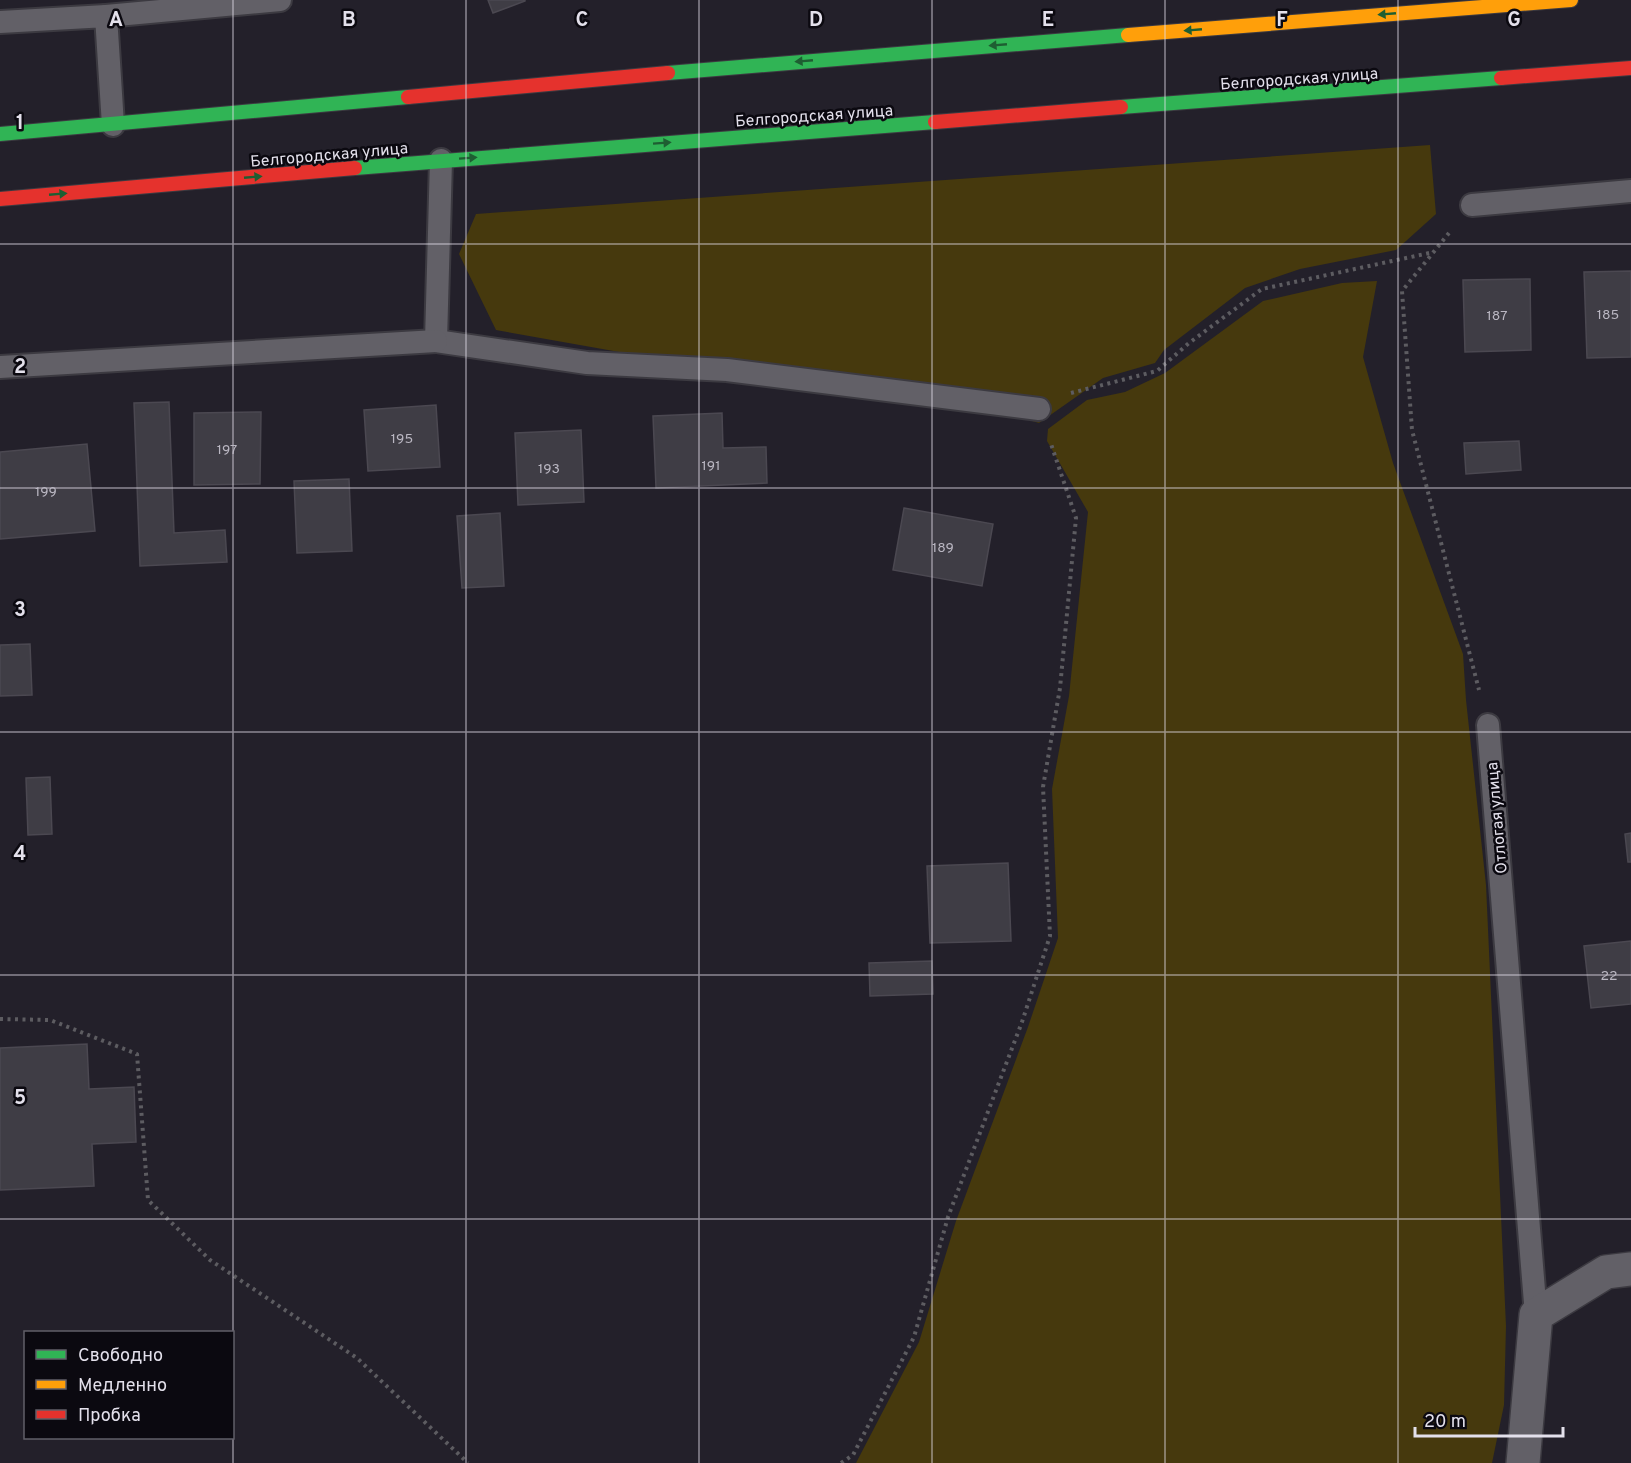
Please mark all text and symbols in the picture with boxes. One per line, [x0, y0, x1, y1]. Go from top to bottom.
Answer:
text: A [109, 8, 123, 34]
text: B [342, 8, 356, 34]
text: C [576, 8, 588, 34]
text: D [809, 8, 823, 34]
text: E [1042, 8, 1054, 34]
text: F [1276, 8, 1288, 34]
text: G [1507, 8, 1521, 34]
one-way arrow [1377, 9, 1396, 19]
one-way arrow [1183, 25, 1202, 34]
one-way arrow [989, 40, 1008, 50]
one-way arrow [794, 56, 813, 66]
street label: Белгородская улица [1220, 64, 1379, 95]
street label: Белгородская улица [735, 101, 894, 132]
text: 1 [16, 111, 24, 137]
street label: Белгородская улица [249, 139, 409, 173]
one-way arrow [653, 139, 672, 148]
one-way arrow [458, 154, 477, 163]
one-way arrow [243, 172, 262, 182]
one-way arrow [49, 189, 68, 199]
house number: 185 [1597, 307, 1619, 324]
house number: 187 [1487, 308, 1507, 325]
text: 2 [14, 355, 26, 381]
house number: 195 [391, 431, 413, 448]
house number: 197 [217, 442, 237, 459]
house number: 191 [702, 458, 720, 475]
house number: 193 [538, 461, 560, 478]
house number: 199 [35, 484, 57, 501]
house number: 189 [932, 540, 954, 557]
text: 3 [14, 598, 26, 624]
street label: Отлогая улица [1483, 761, 1513, 874]
text: 4 [14, 842, 26, 868]
house number: 22 [1600, 968, 1618, 985]
text: 5 [14, 1086, 26, 1112]
legend [24, 1331, 234, 1439]
text: Свободно [78, 1345, 163, 1368]
text: Медленно [78, 1375, 167, 1398]
scale bar [1415, 1400, 1564, 1438]
text: Пробка [78, 1405, 141, 1428]
text: 20 m [1424, 1411, 1466, 1434]

